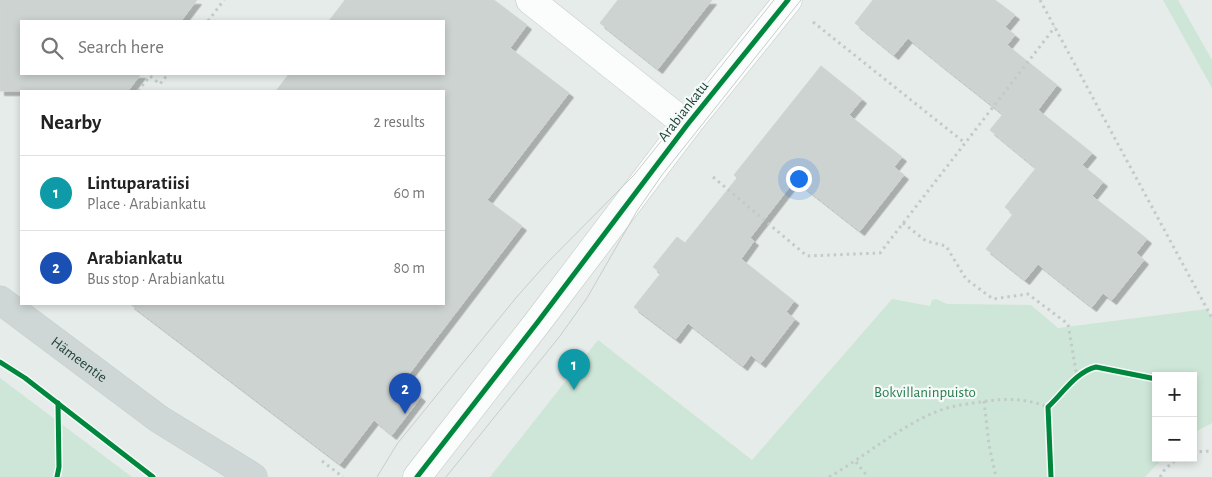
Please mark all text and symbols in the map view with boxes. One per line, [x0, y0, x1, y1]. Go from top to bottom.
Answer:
search box [20, 20, 445, 75]
icon: search [38, 34, 66, 62]
text: Search here [78, 38, 164, 57]
street label: Arabiankatu [655, 78, 712, 144]
text: Nearby [40, 112, 101, 133]
text: 2 results [373, 114, 425, 130]
your location [786, 166, 812, 192]
text: Lintuparatiisi [87, 174, 190, 193]
text: 1 [53, 185, 59, 201]
text: 60 m [394, 185, 425, 201]
text: Place · Arabiankatu [87, 196, 206, 212]
text: Arabiankatu [87, 249, 182, 268]
text: 2 [52, 260, 60, 276]
text: 80 m [394, 260, 425, 276]
text: Bus stop · Arabiankatu [87, 271, 225, 287]
street label: Hämeentie [48, 334, 110, 385]
pin: 1 [558, 349, 590, 390]
map controls [1152, 372, 1197, 462]
button: + [1152, 372, 1197, 417]
pin: 2 [389, 373, 421, 414]
park label: Bokvillaninpuisto [874, 385, 976, 400]
button: − [1152, 417, 1197, 462]

